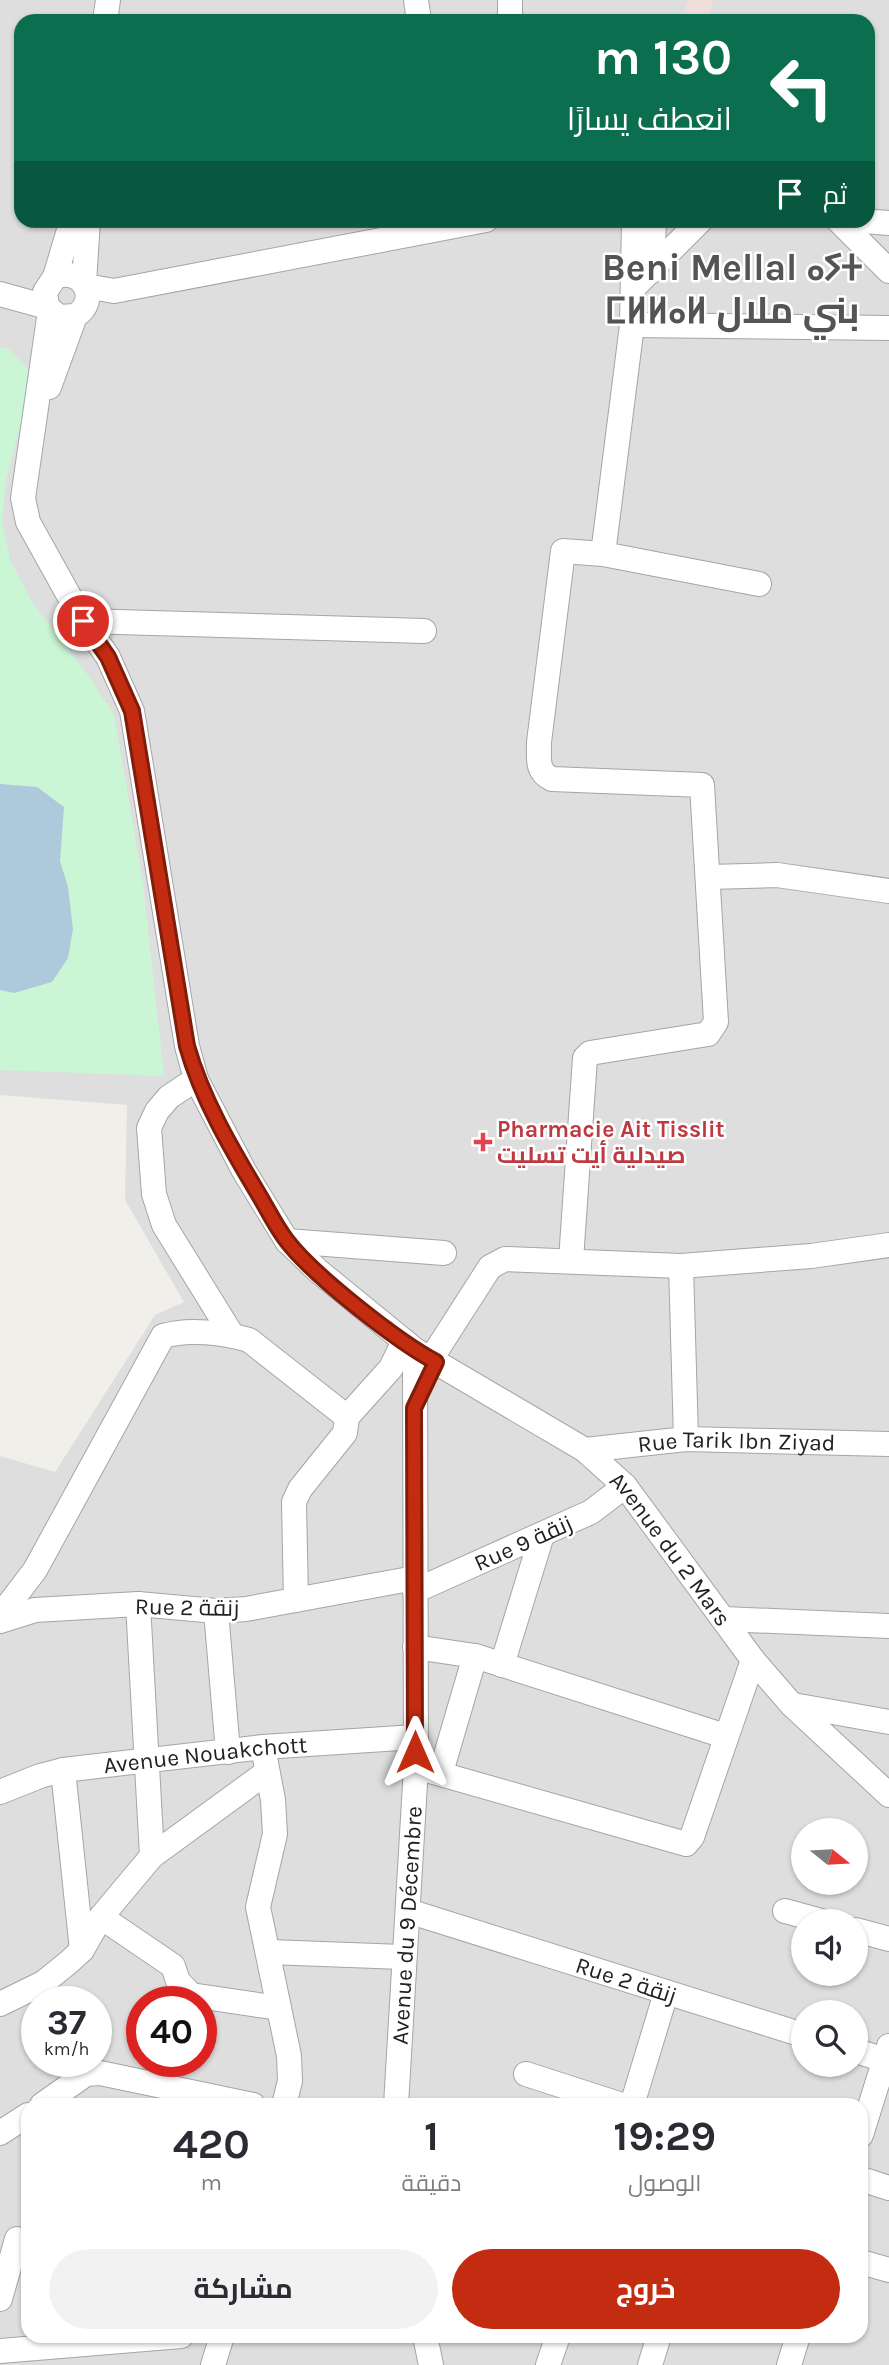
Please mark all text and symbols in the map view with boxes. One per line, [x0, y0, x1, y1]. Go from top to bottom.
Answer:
text: 130 m [594, 29, 732, 86]
icon: left [756, 42, 847, 133]
text: انعطف يسارًا [567, 101, 732, 138]
icon: arrive [771, 175, 809, 213]
text: ثم [823, 180, 847, 211]
district label: Beni Mellal ⴰⵢⵜ ⵎⵍⵍⴰⵍ بني ملال [602, 246, 862, 340]
pin [53, 591, 113, 651]
icon: arrive [64, 602, 102, 640]
place label: Pharmacie Ait Tisslit صيدلية أيت تسليت [497, 1116, 725, 1169]
marker: Pharmacie Ait Tisslit صيدلية أيت تسليت [475, 1134, 491, 1150]
street label: Rue Tarik Ibn Ziyad [636, 1426, 836, 1458]
street label: Avenue du 2 Mars [604, 1466, 736, 1631]
street label: Rue 9 زنقة [470, 1510, 576, 1577]
street label: Rue 2 زنقة [135, 1593, 239, 1622]
position arrow [378, 1715, 452, 1789]
street label: Avenue Nouakchott [102, 1731, 308, 1779]
street label: Avenue du 9 Décembre [387, 1805, 428, 2045]
north arrow [791, 1818, 868, 1895]
map controls [791, 1818, 868, 2077]
button: sound [791, 1909, 868, 1986]
street label: Rue 2 زنقة [572, 1952, 680, 2009]
speed limit sign: 40 [126, 1986, 217, 2077]
button: search [791, 2000, 868, 2077]
text: 37 [47, 2002, 86, 2043]
text: km/h [44, 2038, 89, 2060]
text: 1 [424, 2111, 439, 2161]
text: 19:29 [613, 2111, 716, 2161]
text: 420 [173, 2119, 250, 2169]
text: m [201, 2169, 222, 2196]
text: دقيقة [402, 2170, 461, 2197]
text: الوصول [628, 2170, 701, 2197]
button: مشاركة [49, 2249, 438, 2329]
button: خروج [452, 2249, 840, 2329]

